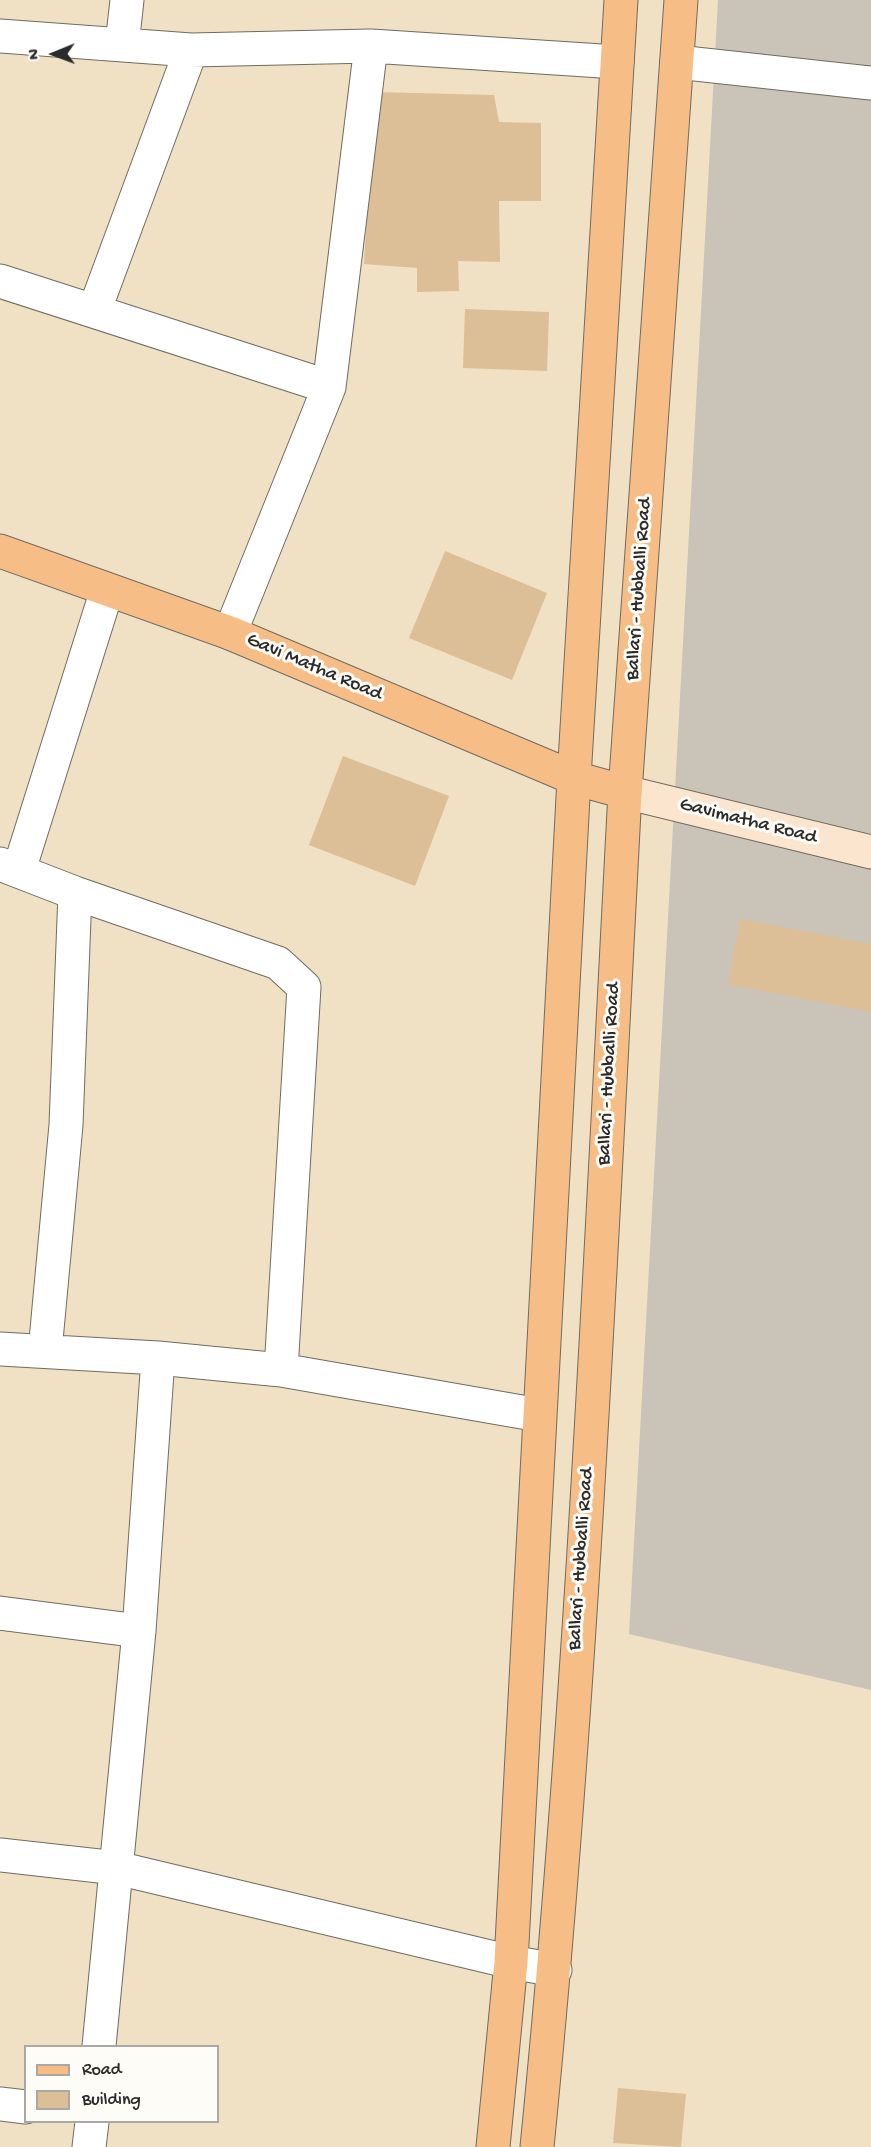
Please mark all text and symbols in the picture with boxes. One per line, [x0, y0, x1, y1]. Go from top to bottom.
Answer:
north arrow [24, 24, 84, 84]
text: N [26, 49, 45, 60]
street label: Ballari - Hubballi Road [622, 497, 658, 681]
street label: Gavi Matha Road [243, 629, 385, 707]
street label: Gavimatha Road [677, 793, 819, 851]
street label: Ballari - Hubballi Road [593, 982, 627, 1166]
street label: Ballari - Hubballi Road [564, 1467, 600, 1651]
legend [24, 2045, 219, 2123]
text: Road [82, 2060, 121, 2081]
text: Building [82, 2090, 141, 2111]

